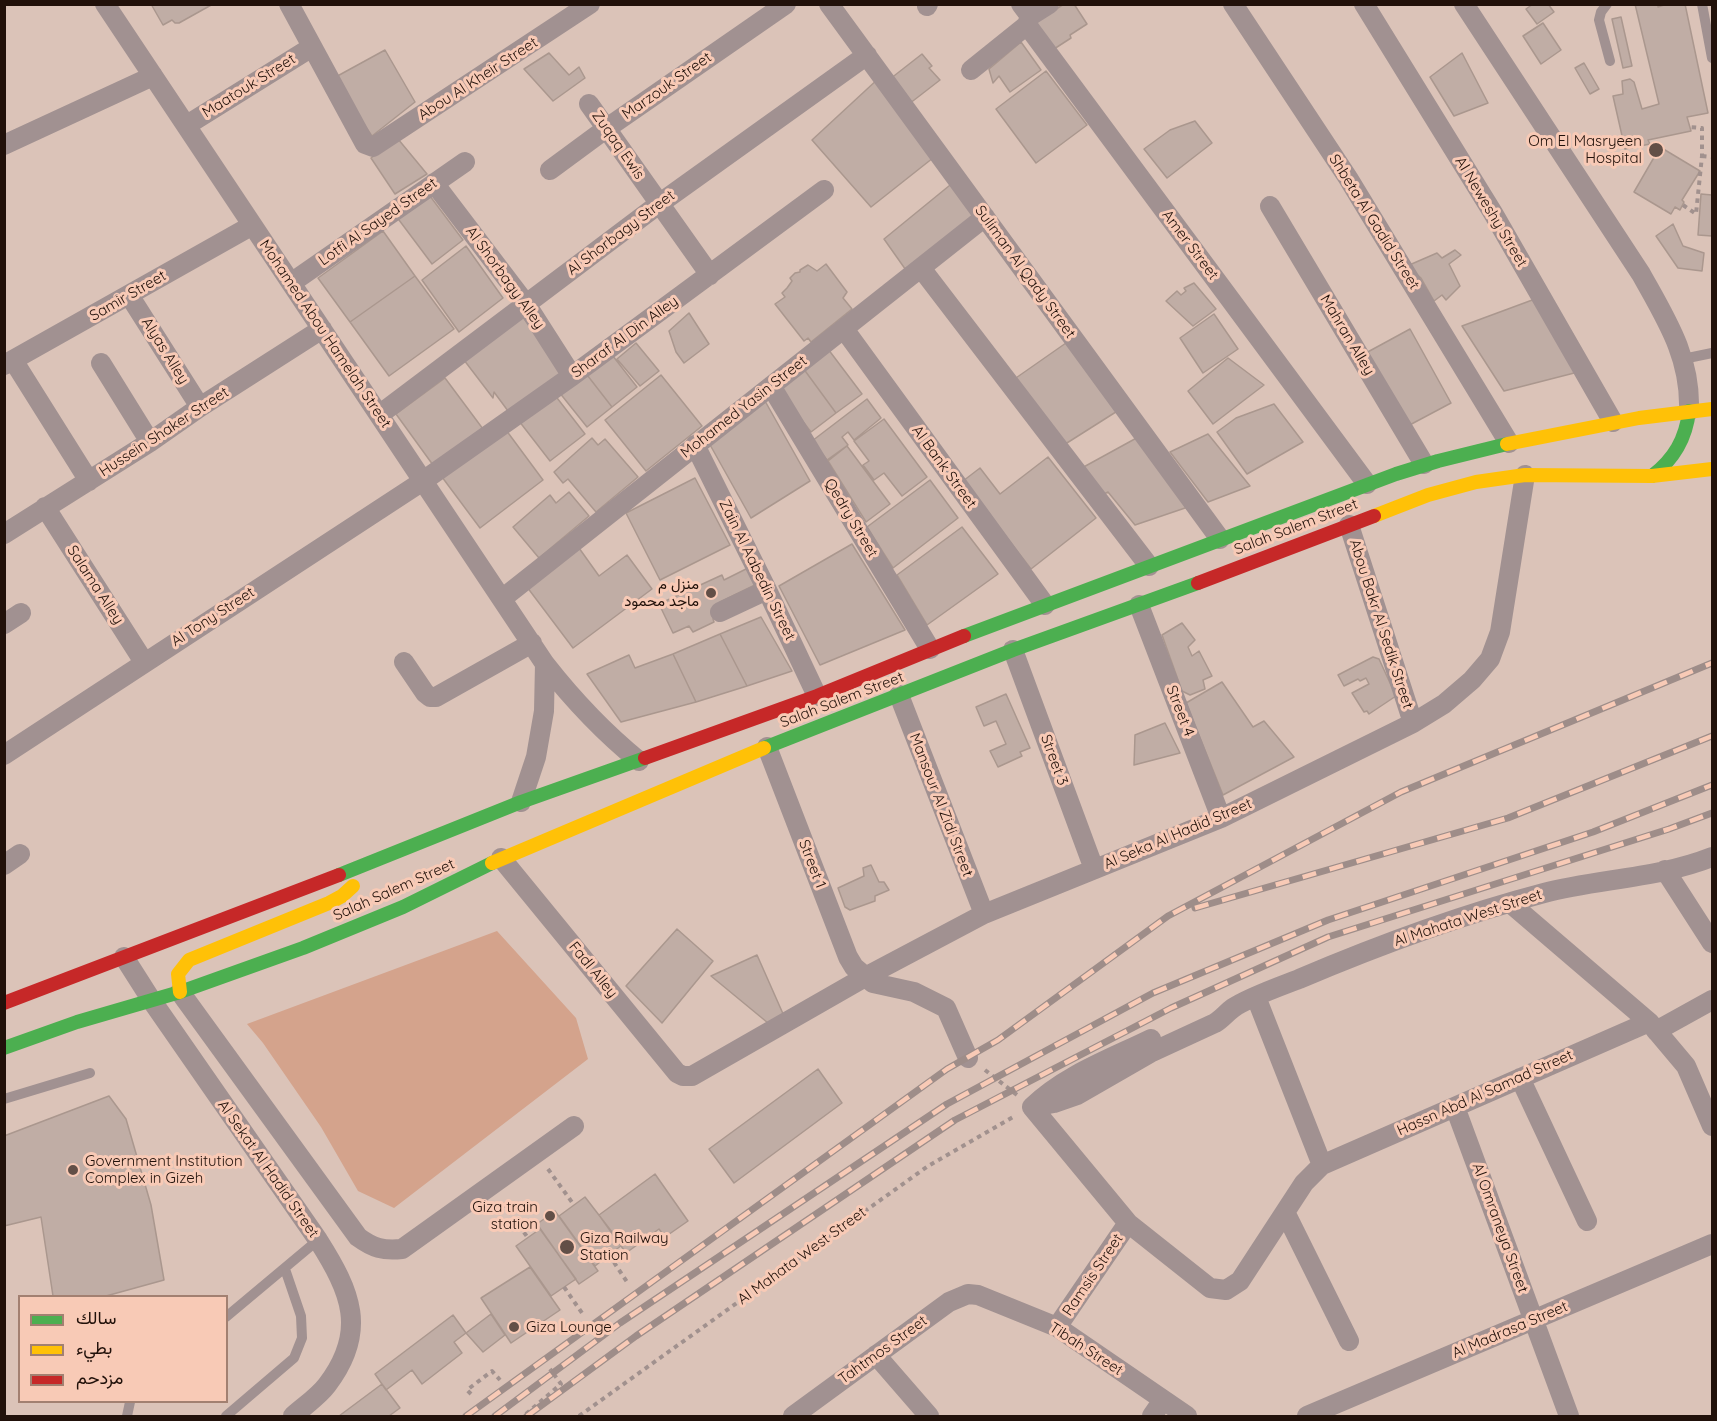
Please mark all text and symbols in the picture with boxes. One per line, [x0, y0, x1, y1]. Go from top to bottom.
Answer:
street label: Abou Al Kheir Street [415, 34, 541, 124]
street label: Marzouk Street [619, 49, 715, 123]
street label: Maatouk Street [199, 50, 299, 122]
street label: Zuqaq Ewis [588, 107, 648, 183]
place label: Om El Masryeen Hospital [1528, 132, 1642, 167]
marker: Om El Masryeen Hospital [1647, 141, 1665, 159]
street label: Shbeta Al Gadid Street [1325, 151, 1423, 293]
street label: Al Neweshy Street [1451, 154, 1531, 270]
street label: Lotfi Al Sayed Street [315, 174, 441, 270]
street label: Al Shorbagy Street [564, 187, 678, 279]
street label: Suliman Al Qady Street [971, 202, 1079, 342]
street label: Amer Street [1158, 207, 1222, 283]
street label: Al Shorbagy Alley [462, 223, 548, 333]
street label: Mohamed Abou Hamelah Street [255, 236, 395, 432]
street label: Samir Street [87, 267, 169, 325]
street label: Mahran Alley [1316, 291, 1378, 379]
street label: Sharaf Al Din Alley [568, 292, 682, 382]
street label: Alyas Alley [137, 314, 193, 388]
street label: Mohamed Yasin Street [677, 352, 811, 462]
street label: Hussein Shaker Street [96, 383, 232, 481]
street label: Al Bank Street [908, 422, 980, 512]
street label: Qedry Street [820, 475, 882, 561]
street label: Salah Salem Street [1232, 495, 1360, 559]
street label: Zain Al Aabedin Street [715, 497, 799, 643]
street label: Abou Bakr Al Sedik Street [1345, 537, 1417, 711]
street label: Salama Alley [63, 542, 127, 628]
place label: منزل م ماجد محمود [624, 575, 699, 610]
street label: Al Tony Street [168, 583, 258, 651]
marker: منزل م ماجد محمود [704, 586, 718, 600]
street label: Salah Salem Street [778, 668, 906, 732]
street label: Street 4 [1162, 683, 1198, 739]
street label: Mansour Al Zidi Street [905, 731, 977, 879]
street label: Street 3 [1036, 732, 1072, 788]
street label: Al Seka Al Hadid Street [1101, 795, 1255, 873]
street label: Street 1 [795, 837, 829, 891]
street label: Salah Salem Street [331, 855, 457, 925]
street label: Al Mahata West Street [1392, 886, 1544, 950]
street label: Fadl Alley [565, 938, 621, 1002]
street label: Hassn Abd Al Samad Street [1394, 1046, 1576, 1140]
street label: Al Sekat Al Hadid Street [214, 1097, 322, 1241]
place label: Government Institution Complex in Gizeh [85, 1152, 243, 1187]
street label: Al Omraneya Street [1468, 1161, 1532, 1295]
marker: Government Institution Complex in Gizeh [66, 1163, 80, 1177]
place label: Giza train station [472, 1198, 538, 1233]
street label: Al Mahata West Street [734, 1203, 870, 1309]
marker: Giza train station [543, 1209, 557, 1223]
place label: Giza Railway Station [580, 1229, 669, 1264]
street label: Ramsis Street [1059, 1230, 1127, 1320]
marker: Giza Railway Station [558, 1238, 576, 1256]
legend [18, 1295, 228, 1403]
street label: Al Madrasa Street [1449, 1298, 1571, 1362]
text: سالك [76, 1306, 116, 1329]
street label: Tahtmos Street [835, 1312, 931, 1388]
place label: Giza Lounge [526, 1318, 612, 1336]
street label: Tibah Street [1046, 1319, 1126, 1379]
marker: Giza Lounge [507, 1320, 521, 1334]
text: بطيء [76, 1336, 112, 1359]
text: مزدحم [76, 1366, 123, 1389]

